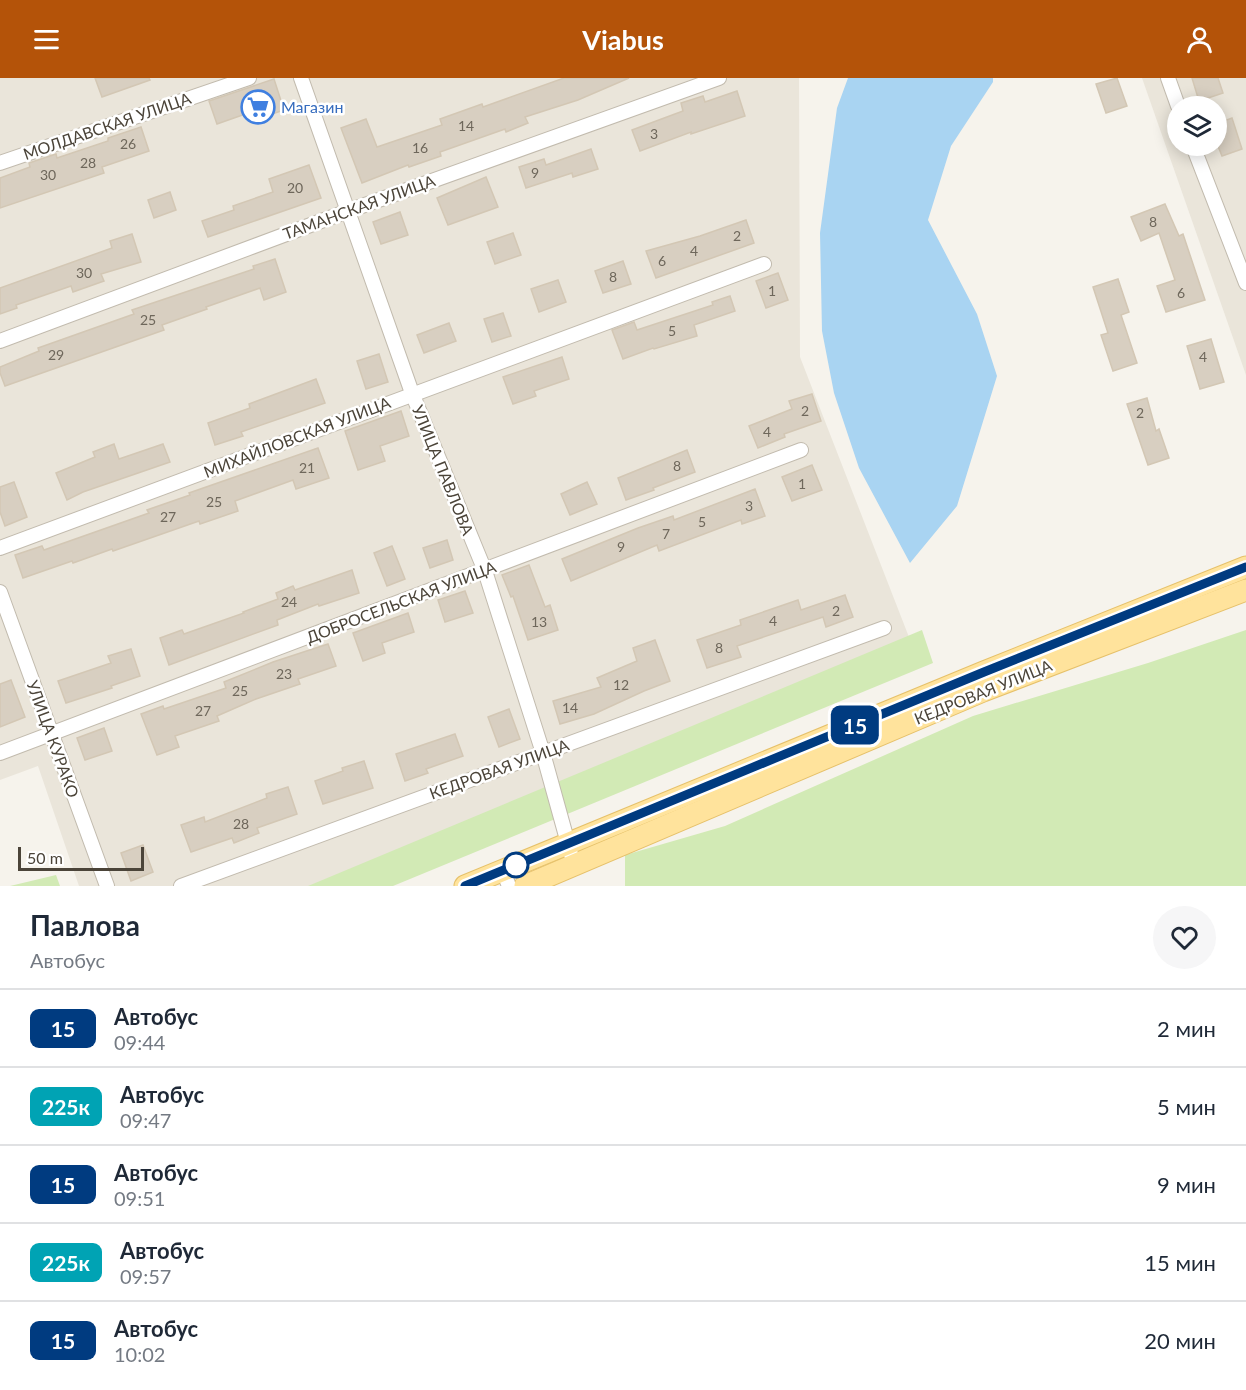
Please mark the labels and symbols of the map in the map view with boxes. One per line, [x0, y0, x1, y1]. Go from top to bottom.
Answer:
street label: МОЛДАВСКАЯ УЛИЦА [21, 88, 193, 163]
supermarket icon: Магазин [240, 89, 276, 125]
place label: Магазин [281, 97, 343, 116]
house number: 14 [458, 117, 474, 134]
house number: 3 [650, 125, 658, 142]
house number: 26 [120, 135, 136, 152]
house number: 16 [412, 139, 428, 156]
house number: 28 [80, 154, 96, 171]
house number: 9 [531, 164, 539, 181]
house number: 30 [40, 166, 56, 183]
street label: ТАМАНСКАЯ УЛИЦА [280, 170, 438, 243]
house number: 20 [287, 179, 303, 196]
house number: 8 [1149, 213, 1157, 230]
house number: 2 [733, 227, 741, 244]
house number: 4 [690, 242, 698, 259]
house number: 6 [658, 252, 666, 269]
house number: 30 [76, 264, 92, 281]
house number: 8 [609, 268, 617, 285]
house number: 1 [768, 282, 776, 299]
house number: 6 [1177, 284, 1185, 301]
house number: 25 [140, 311, 156, 328]
house number: 5 [668, 322, 676, 339]
house number: 29 [48, 346, 64, 363]
house number: 4 [1199, 348, 1207, 365]
street label: МИХАЙЛОВСКАЯ УЛИЦА [201, 392, 393, 481]
street label: УЛИЦА ПАВЛОВА [409, 402, 478, 538]
house number: 2 [801, 402, 809, 419]
house number: 2 [1136, 404, 1144, 421]
house number: 4 [763, 423, 771, 440]
house number: 8 [673, 457, 681, 474]
house number: 21 [299, 459, 315, 476]
house number: 1 [798, 475, 806, 492]
house number: 25 [206, 493, 222, 510]
house number: 3 [745, 497, 753, 514]
house number: 27 [160, 508, 176, 525]
house number: 5 [698, 513, 706, 530]
house number: 7 [662, 525, 670, 542]
house number: 9 [617, 538, 625, 555]
street label: ДОБРОСЕЛЬСКАЯ УЛИЦА [303, 556, 499, 647]
house number: 24 [281, 593, 297, 610]
house number: 2 [832, 602, 840, 619]
house number: 4 [769, 612, 777, 629]
house number: 13 [531, 613, 547, 630]
house number: 8 [715, 639, 723, 656]
street label: КЕДРОВАЯ УЛИЦА [911, 655, 1055, 728]
house number: 23 [276, 665, 292, 682]
house number: 12 [613, 676, 629, 693]
street label: УЛИЦА КУРАКО [23, 677, 84, 800]
house number: 25 [232, 682, 248, 699]
house number: 14 [562, 699, 578, 716]
house number: 27 [195, 702, 211, 719]
line badge: 15 [828, 706, 882, 744]
street label: КЕДРОВАЯ УЛИЦА [427, 734, 571, 803]
house number: 28 [233, 815, 249, 832]
scale bar [18, 844, 144, 872]
unlabelled marker [503, 852, 529, 878]

